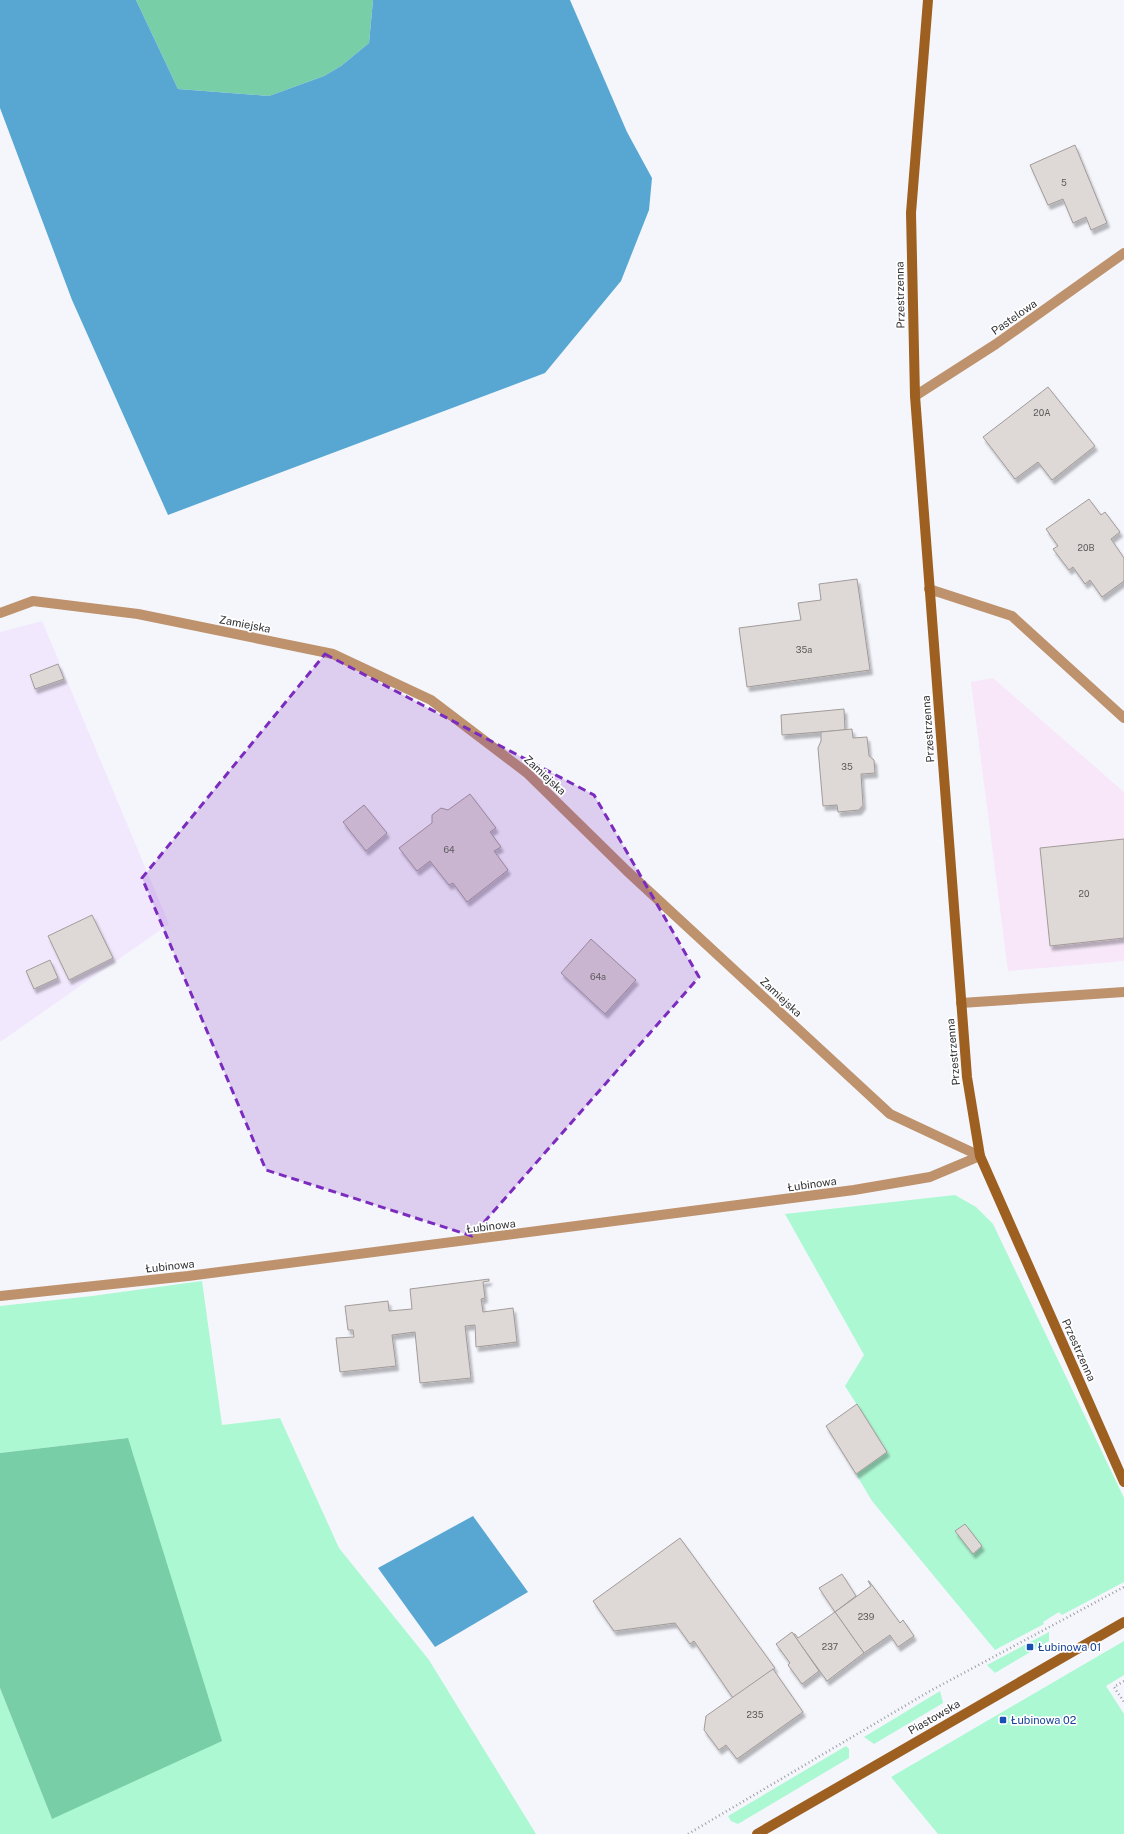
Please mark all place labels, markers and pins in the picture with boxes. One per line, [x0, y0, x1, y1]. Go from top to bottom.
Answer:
place label: Łubinowa 01 [1038, 1641, 1101, 1653]
marker: Łubinowa 01 [1025, 1642, 1035, 1652]
place label: Łubinowa 02 [1011, 1714, 1077, 1726]
marker: Łubinowa 02 [998, 1715, 1008, 1725]

